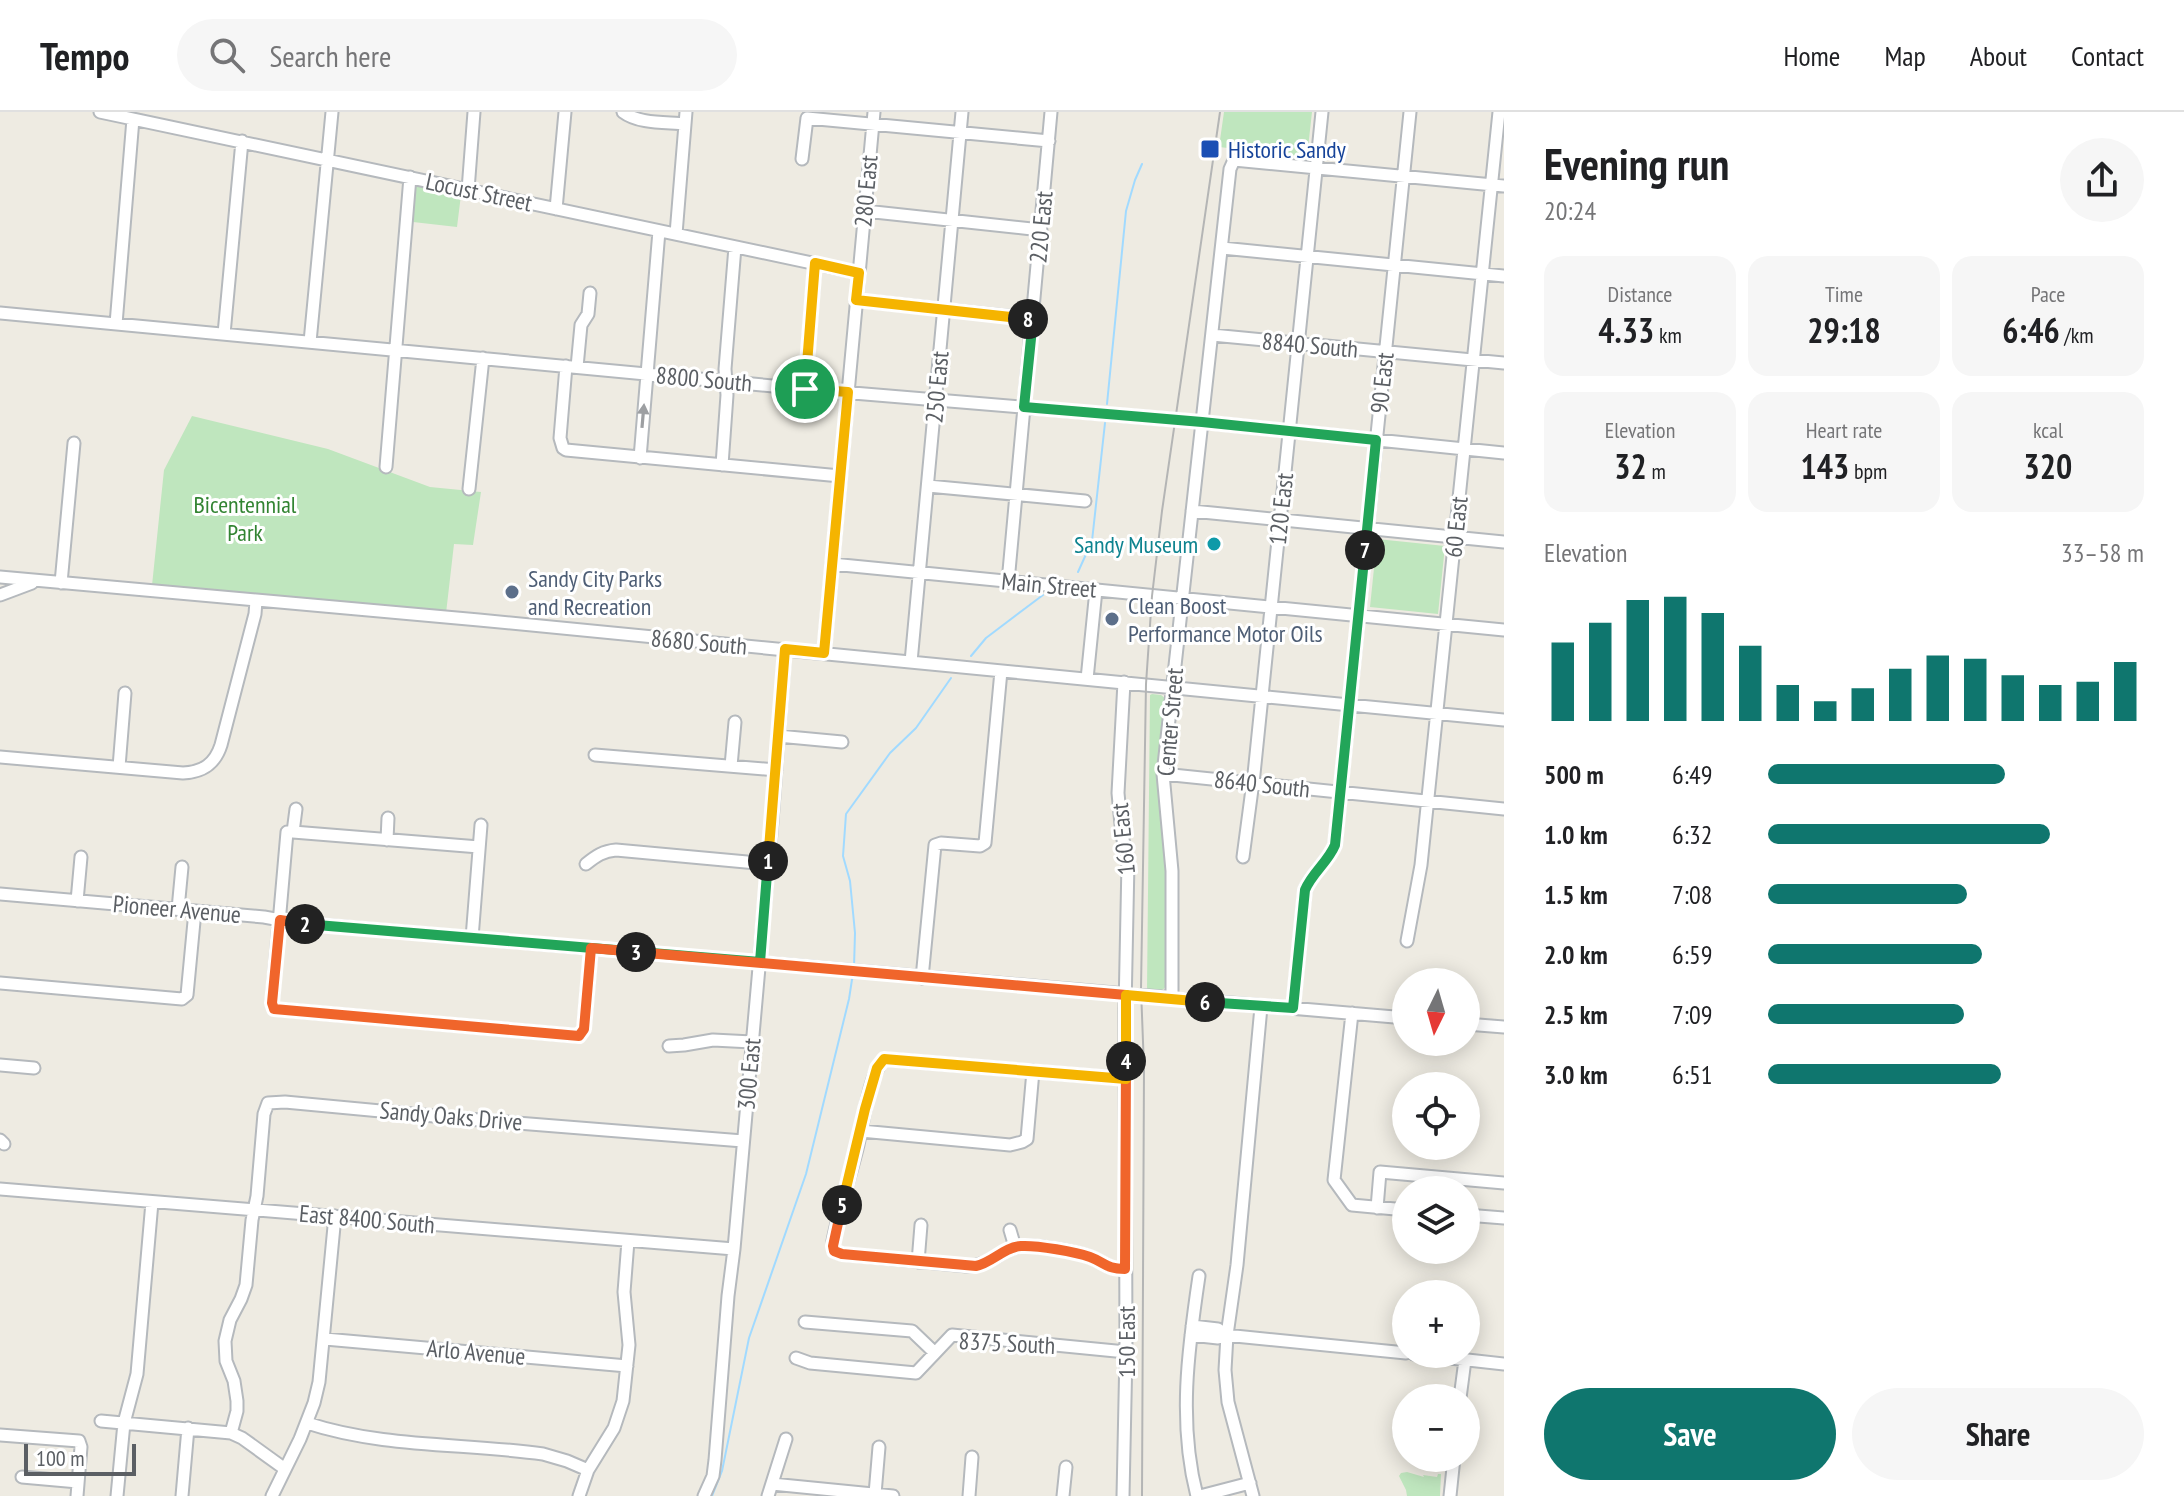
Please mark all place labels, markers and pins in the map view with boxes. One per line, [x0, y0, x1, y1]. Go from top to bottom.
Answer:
place label: Historic Sandy [1228, 134, 1346, 165]
marker: Historic Sandy [1199, 138, 1221, 160]
pin: 8 [1008, 299, 1048, 339]
pin [771, 355, 839, 423]
place label: Sandy Museum [1074, 529, 1198, 560]
pin: 7 [1345, 530, 1385, 570]
marker: Sandy Museum [1205, 535, 1223, 553]
place label: Sandy City Parks and Recreation [528, 563, 662, 622]
marker: Sandy City Parks and Recreation [503, 583, 521, 601]
place label: Clean Boost Performance Motor Oils [1128, 590, 1323, 649]
marker: Clean Boost Performance Motor Oils [1103, 610, 1121, 628]
pin: 1 [748, 841, 788, 881]
pin: 2 [285, 904, 325, 944]
pin: 3 [616, 932, 656, 972]
pin: 6 [1185, 982, 1225, 1022]
pin: 4 [1106, 1041, 1146, 1081]
pin: 5 [822, 1185, 862, 1225]

